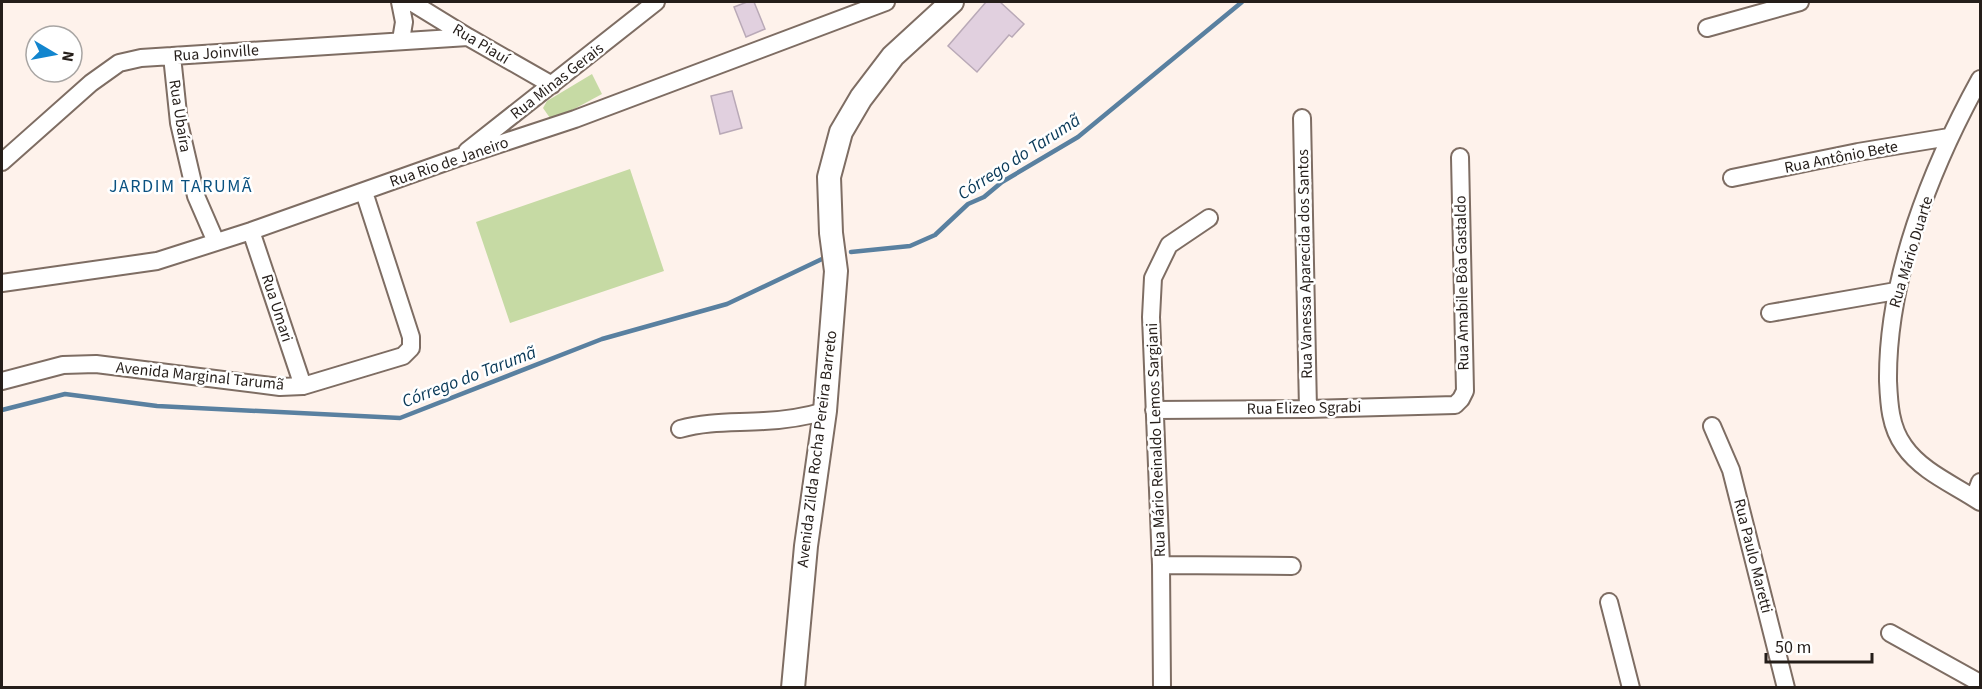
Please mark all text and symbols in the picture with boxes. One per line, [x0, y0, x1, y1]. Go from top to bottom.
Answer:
street label: Rua Piauí [448, 18, 514, 70]
north arrow [24, 24, 84, 84]
street label: Rua Minas Gerais [506, 37, 609, 124]
street label: Rua Joinville [173, 39, 260, 67]
text: N [56, 49, 80, 64]
street label: Rua Ubaíra [163, 78, 197, 154]
water label: Córrego do Tarumã [953, 108, 1086, 206]
street label: Rua Rio de Janeiro [387, 131, 511, 193]
street label: Rua Antônio Bete [1782, 135, 1900, 179]
street label: Rua Vanessa Aparecida dos Santos [1292, 149, 1318, 379]
district label: JARDIM TARUMÃ [109, 174, 253, 199]
street label: Rua Mário Duarte [1884, 194, 1938, 310]
street label: Rua Amabile Bôa Gastaldo [1449, 195, 1475, 371]
street label: Rua Umari [256, 271, 298, 345]
street label: Rua Mário Reinaldo Lemos Sargiani [1141, 322, 1171, 558]
street label: Avenida Zilda Rocha Pereira Barreto [792, 329, 842, 569]
water label: Córrego do Tarumã [398, 340, 540, 414]
street label: Avenida Marginal Tarumã [115, 356, 285, 396]
street label: Rua Elizeo Sgrabi [1247, 396, 1361, 420]
street label: Rua Paulo Maretti [1728, 496, 1778, 616]
scale bar [1766, 626, 1872, 664]
text: 50 m [1775, 635, 1811, 660]

